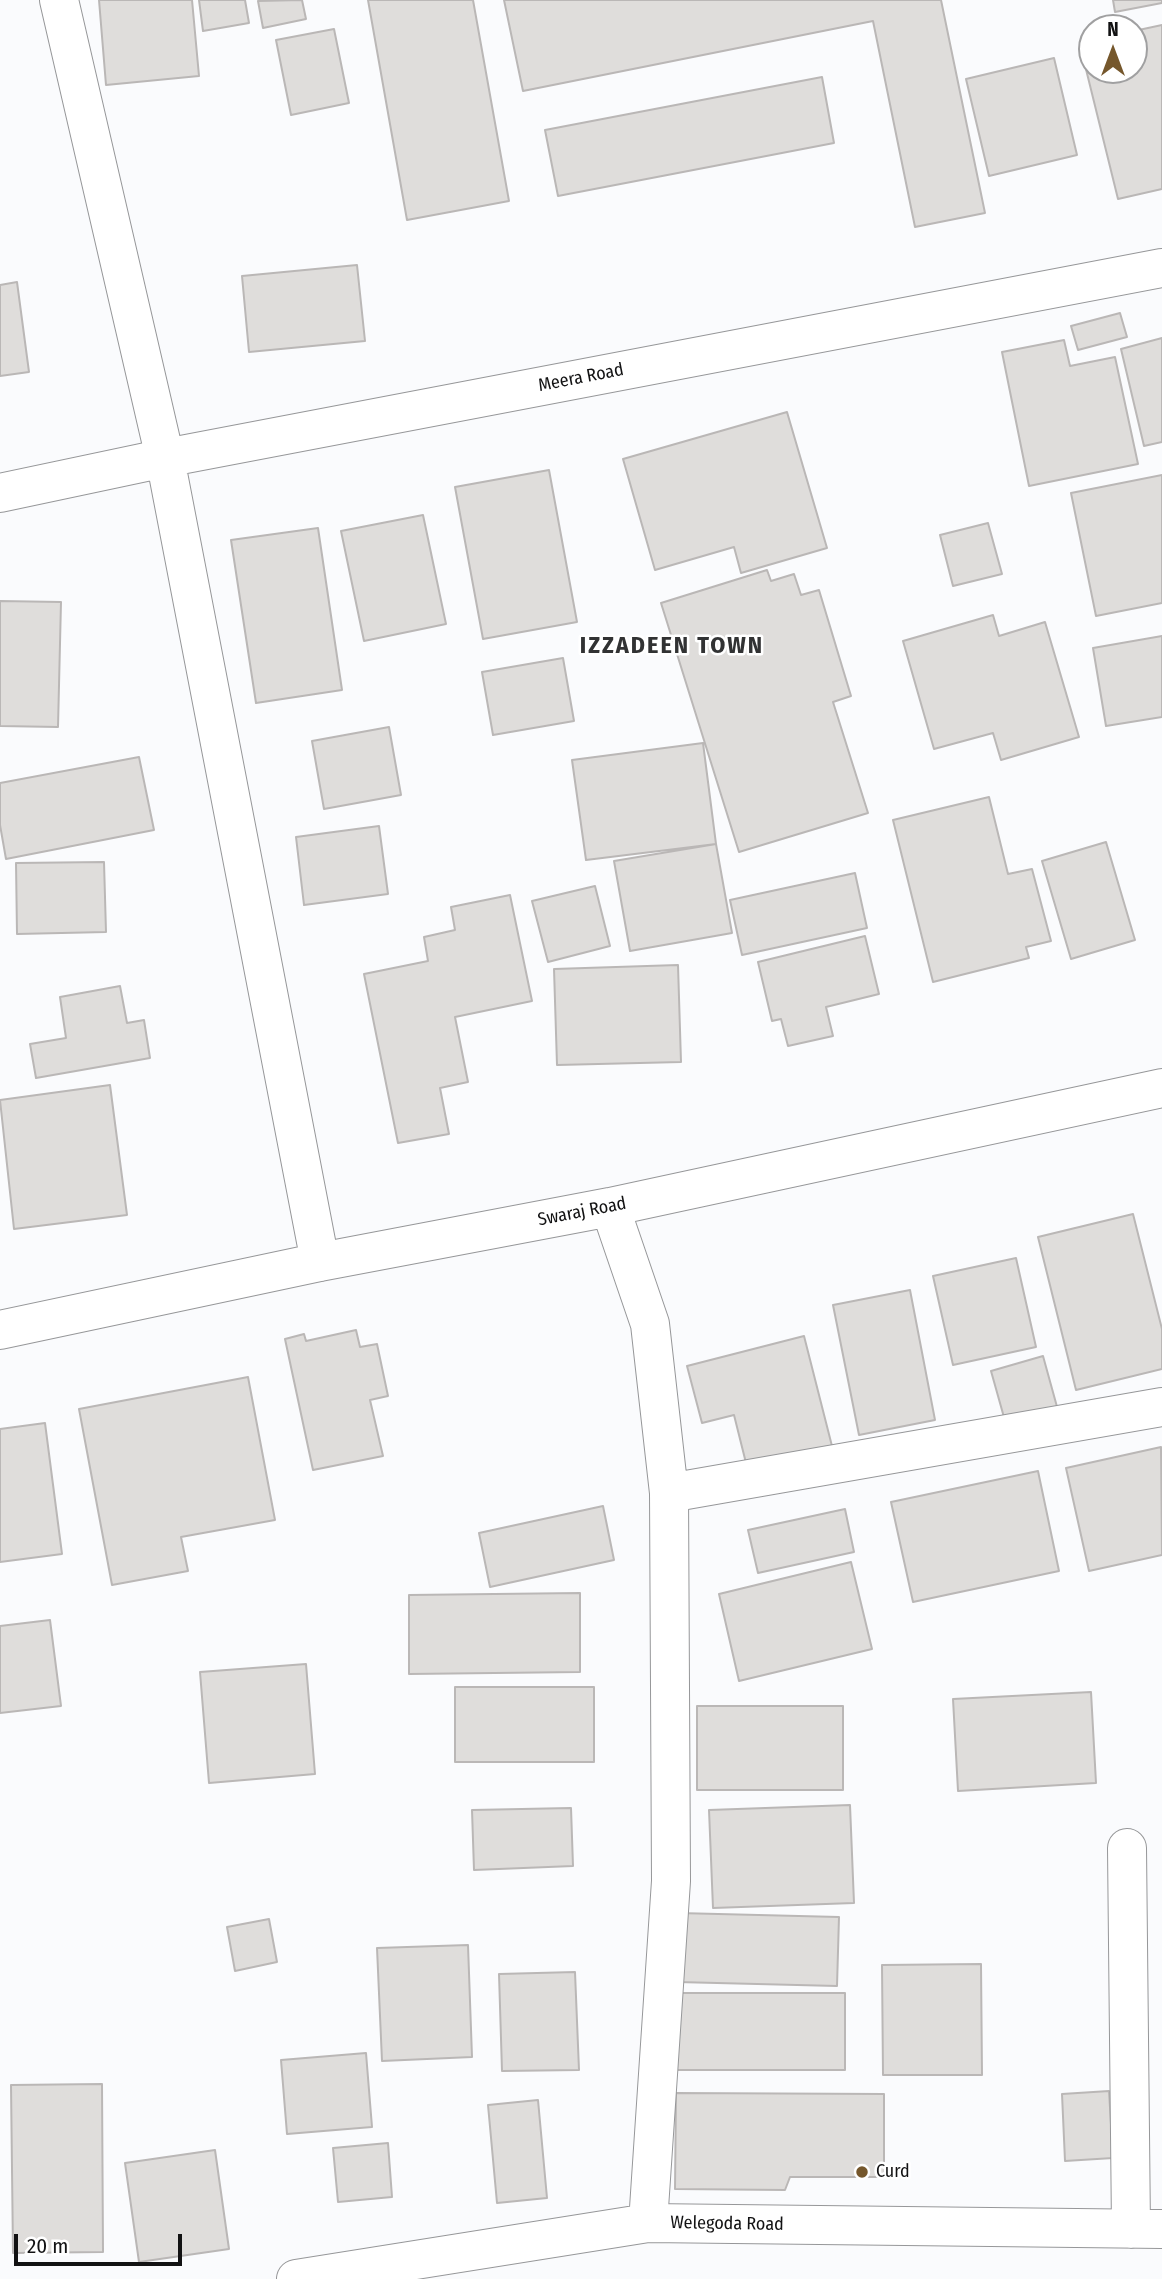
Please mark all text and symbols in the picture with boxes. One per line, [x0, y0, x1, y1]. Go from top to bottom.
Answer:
north arrow [1078, 14, 1148, 84]
text: N [1107, 18, 1119, 41]
street label: Meera Road [536, 359, 626, 397]
district label: IZZADEEN TOWN [581, 632, 763, 660]
street label: Swaraj Road [536, 1193, 628, 1231]
place label: Curd [876, 2161, 910, 2183]
marker: Curd [854, 2164, 870, 2180]
street label: Welegoda Road [670, 2212, 784, 2236]
scale bar [18, 2220, 186, 2264]
text: 20 m [27, 2233, 68, 2259]

